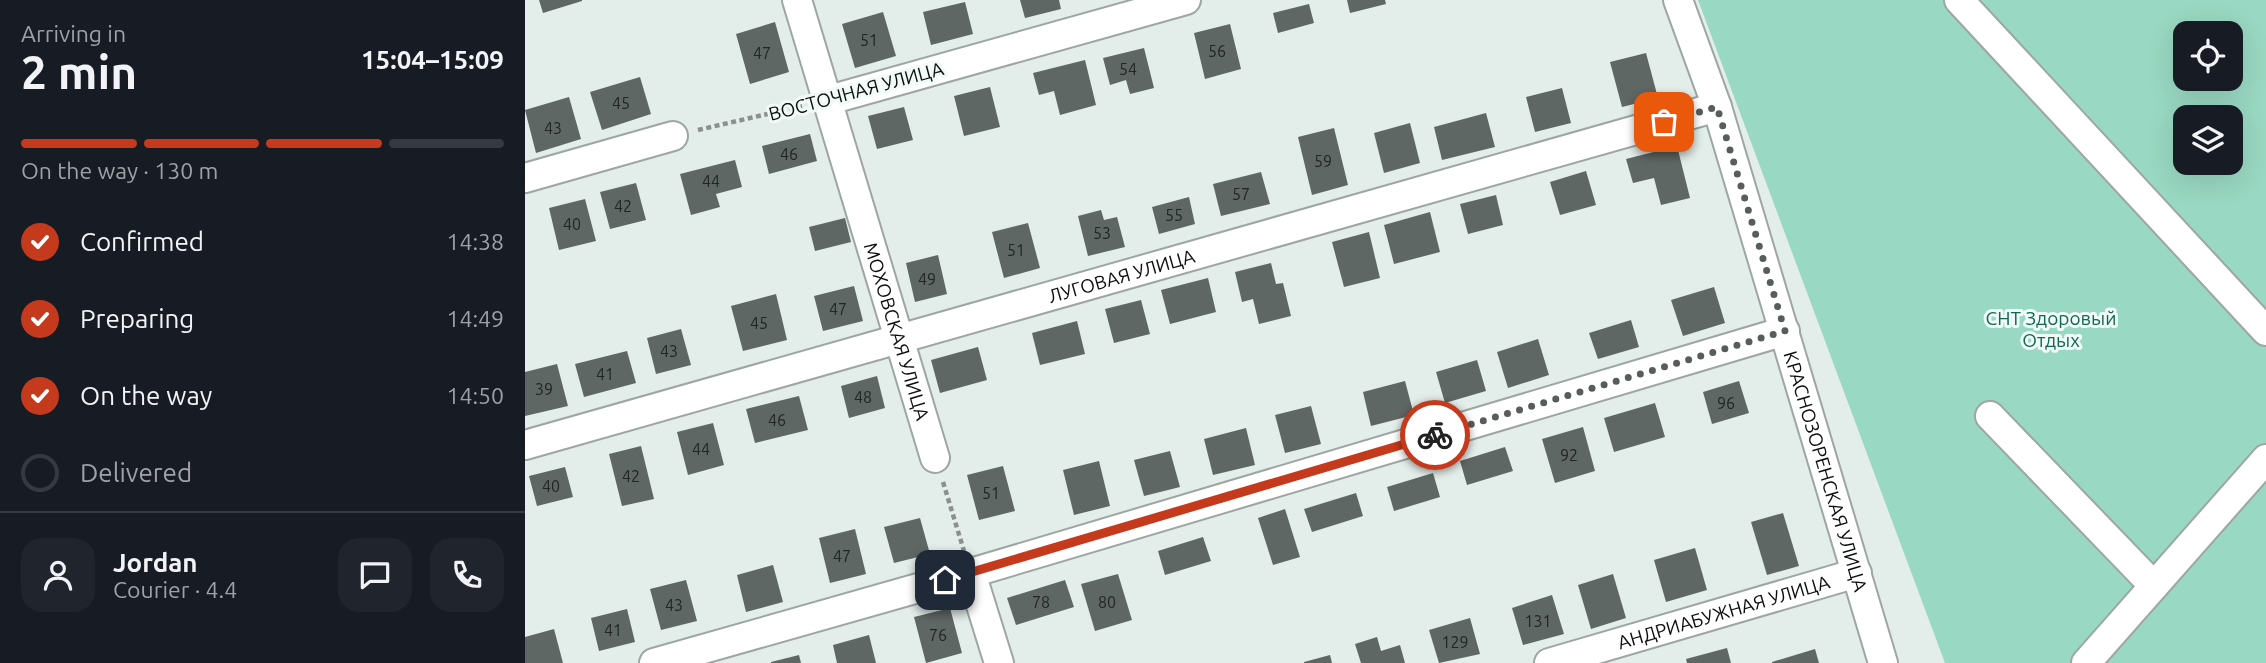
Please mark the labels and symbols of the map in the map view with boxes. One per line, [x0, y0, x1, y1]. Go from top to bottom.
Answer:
house number: 51 [860, 31, 878, 49]
house number: 56 [1208, 42, 1226, 60]
house number: 47 [753, 44, 771, 62]
street label: ВОСТОЧНАЯ УЛИЦА [766, 57, 946, 125]
house number: 54 [1119, 60, 1137, 78]
pin [1634, 92, 1694, 152]
house number: 45 [612, 94, 630, 112]
house number: 43 [544, 119, 562, 137]
house number: 46 [780, 145, 798, 163]
house number: 59 [1314, 152, 1332, 170]
house number: 44 [702, 172, 720, 190]
house number: 57 [1232, 185, 1250, 203]
house number: 42 [614, 197, 632, 215]
house number: 55 [1165, 206, 1183, 224]
house number: 40 [563, 215, 581, 233]
house number: 53 [1093, 224, 1111, 242]
street label: МОХОВСКАЯ УЛИЦА [860, 240, 934, 423]
house number: 51 [1007, 241, 1025, 259]
street label: ЛУГОВАЯ УЛИЦА [1046, 244, 1198, 307]
house number: 49 [918, 270, 936, 288]
house number: 47 [829, 300, 847, 318]
park label: СНТ Здоровый Отдых [1986, 307, 2116, 351]
house number: 45 [750, 314, 768, 332]
house number: 43 [660, 342, 678, 360]
street label: КРАСНОЗОРЕНСКАЯ УЛИЦА [1779, 348, 1872, 595]
house number: 41 [596, 365, 614, 383]
house number: 39 [535, 380, 553, 398]
house number: 48 [854, 388, 872, 406]
house number: 96 [1717, 394, 1735, 412]
courier [1400, 400, 1470, 470]
house number: 46 [768, 411, 786, 429]
house number: 44 [692, 440, 710, 458]
house number: 92 [1560, 446, 1578, 464]
house number: 42 [622, 467, 640, 485]
house number: 40 [542, 477, 560, 495]
house number: 51 [982, 484, 1000, 502]
house number: 47 [833, 547, 851, 565]
pin [915, 550, 975, 610]
street label: АНДРИАБУЖНАЯ УЛИЦА [1615, 570, 1833, 653]
house number: 78 [1032, 593, 1050, 611]
house number: 80 [1098, 593, 1116, 611]
house number: 43 [665, 596, 683, 614]
house number: 131 [1524, 612, 1552, 630]
house number: 41 [604, 621, 622, 639]
house number: 76 [929, 626, 947, 644]
house number: 129 [1441, 633, 1469, 651]

